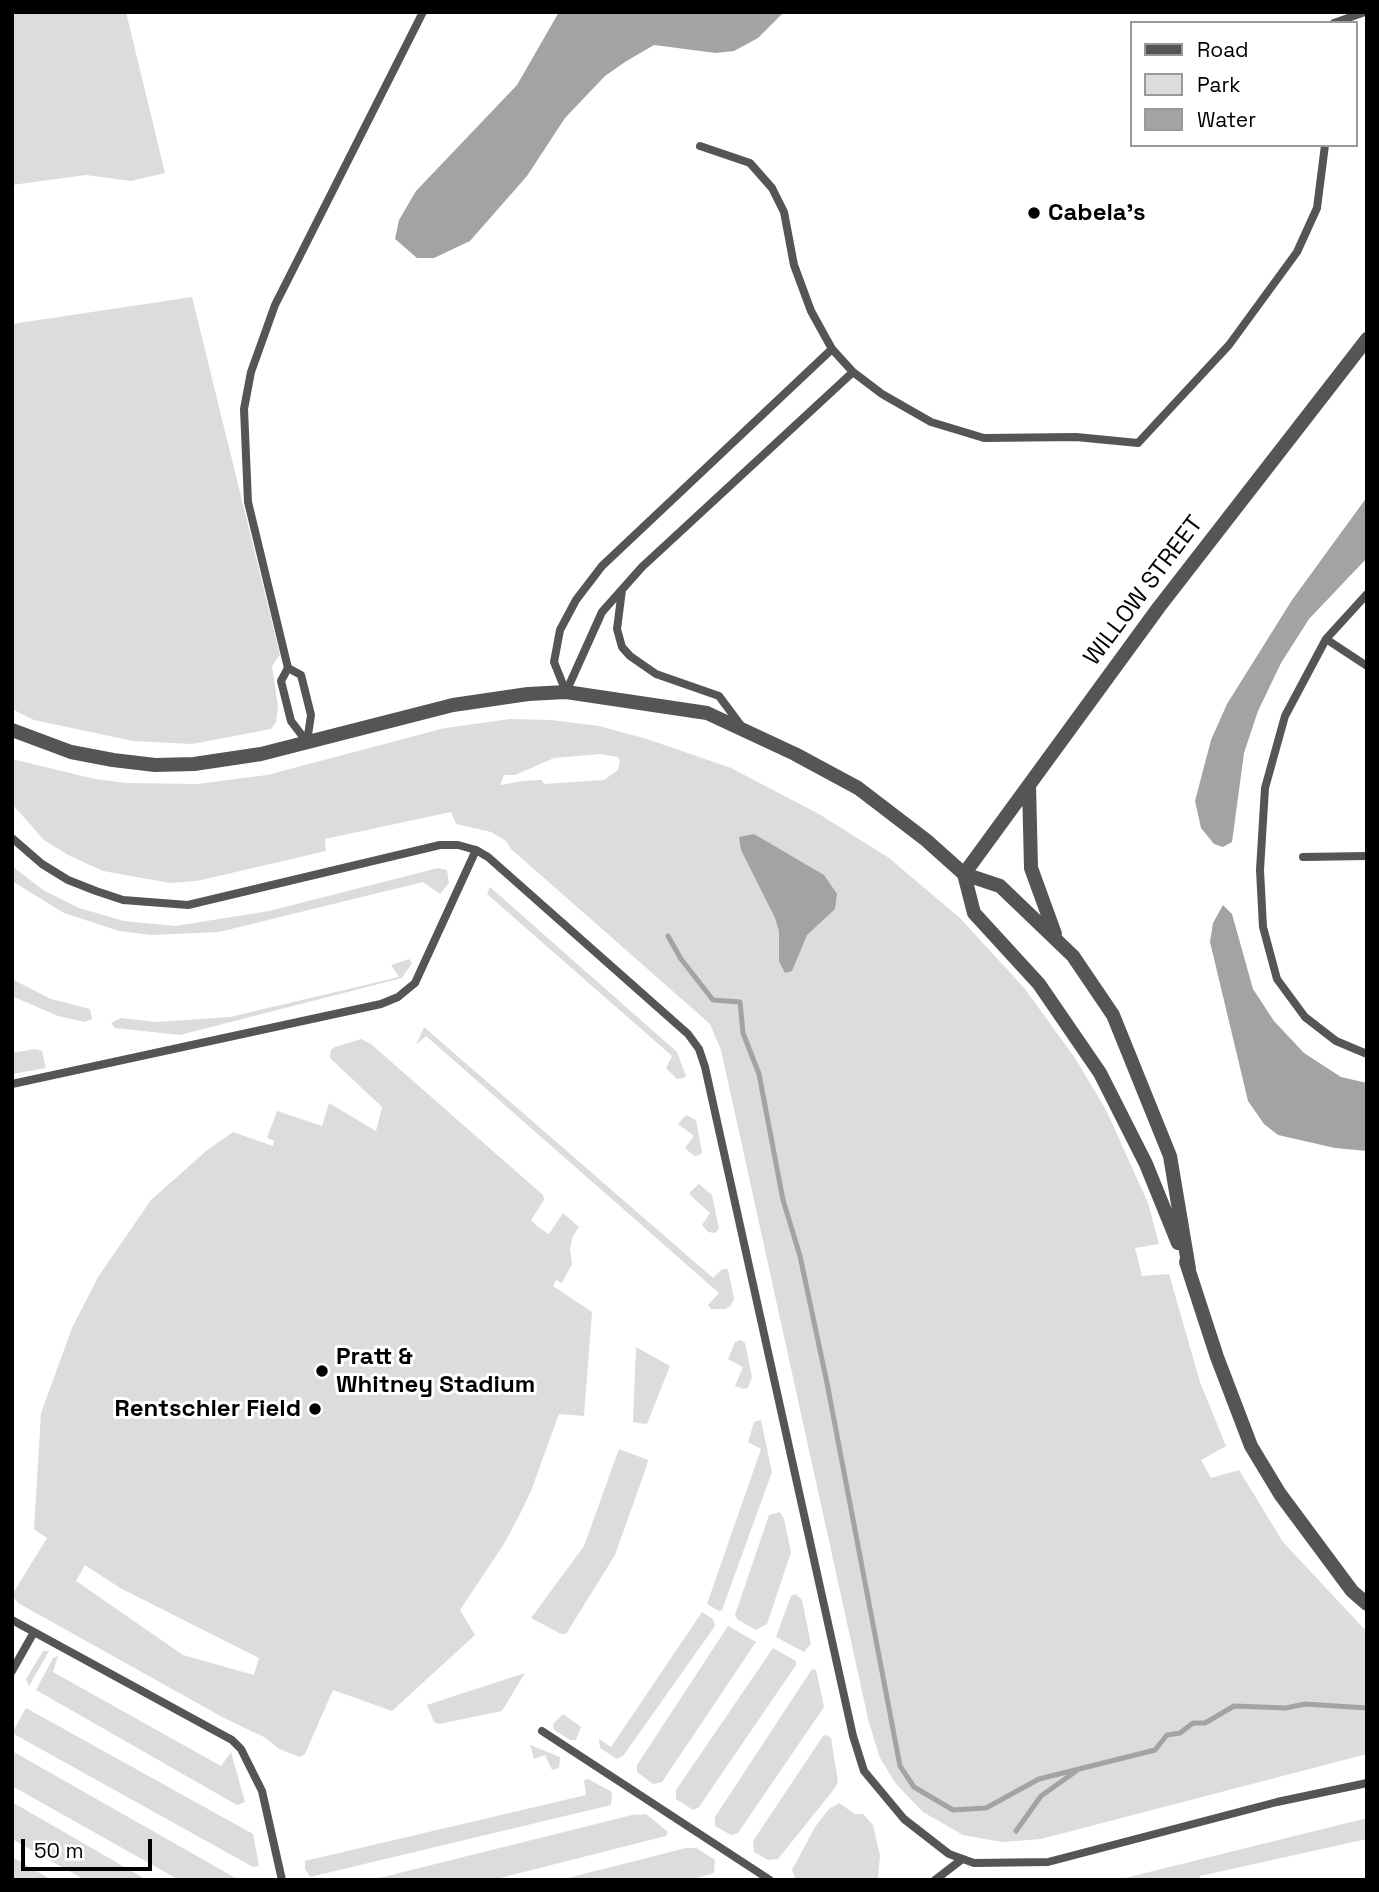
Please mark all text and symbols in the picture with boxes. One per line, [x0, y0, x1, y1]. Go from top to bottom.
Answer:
legend [1130, 21, 1358, 147]
text: Road [1197, 36, 1249, 63]
text: Park [1197, 71, 1241, 98]
text: Water [1197, 106, 1256, 133]
place label: Cabela's [1048, 199, 1146, 227]
marker: Cabela's [1026, 205, 1042, 221]
street label: WILLOW STREET [1078, 510, 1210, 672]
place label: Pratt & Whitney Stadium [336, 1343, 535, 1399]
marker: Pratt & Whitney Stadium [314, 1363, 330, 1379]
place label: Rentschler Field [115, 1395, 301, 1423]
marker: Rentschler Field [307, 1401, 323, 1417]
scale bar [24, 1826, 156, 1870]
text: 50 m [34, 1837, 84, 1864]

